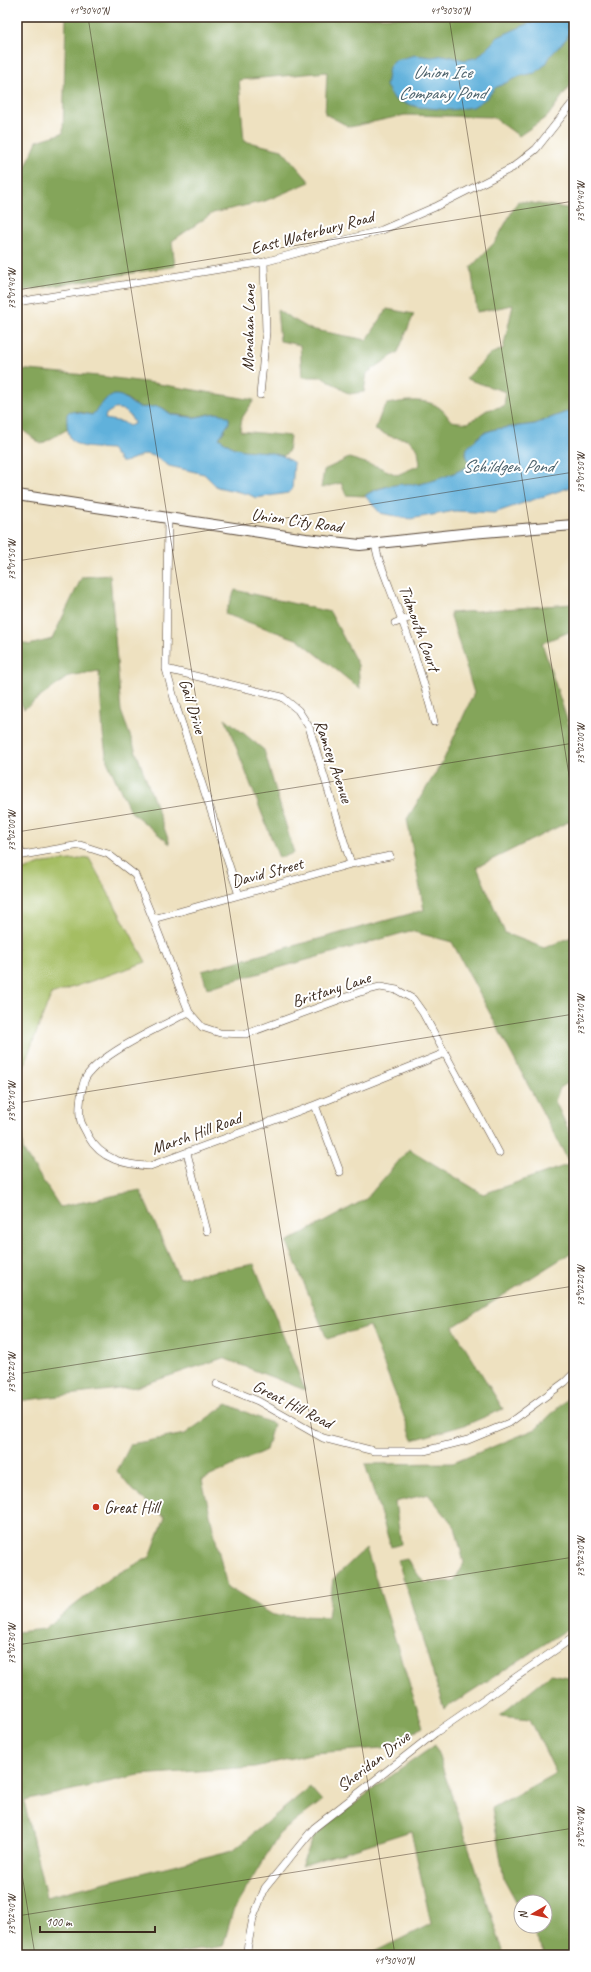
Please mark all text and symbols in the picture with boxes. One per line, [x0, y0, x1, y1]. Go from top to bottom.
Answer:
text: 41°30'40"N [69, 4, 111, 17]
text: 41°30'30"N [430, 4, 472, 17]
water label: Union Ice Company Pond [399, 61, 491, 104]
text: 73°01'40"W [574, 180, 587, 222]
street label: East Waterbury Road [248, 205, 379, 259]
text: 73°01'40"W [5, 267, 18, 309]
street label: Monahan Lane [237, 283, 260, 372]
text: 73°01'50"W [574, 451, 587, 493]
water label: Schildgen Pond [463, 455, 559, 477]
street label: Union City Road [250, 504, 347, 538]
text: 73°01'50"W [5, 538, 18, 580]
street label: Tidmouth Court [394, 582, 446, 676]
street label: Gail Drive [174, 676, 211, 737]
street label: Ramsey Avenue [310, 717, 358, 807]
text: 73°02'00"W [574, 722, 587, 764]
text: 73°02'00"W [5, 809, 18, 851]
street label: David Street [229, 852, 307, 892]
street label: Brittany Lane [289, 966, 374, 1012]
text: 73°02'10"W [574, 993, 587, 1035]
text: 73°02'10"W [5, 1080, 18, 1122]
street label: Marsh Hill Road [148, 1107, 246, 1159]
text: 73°02'20"W [574, 1264, 587, 1306]
text: 73°02'20"W [5, 1351, 18, 1393]
street label: Great Hill Road [249, 1375, 339, 1435]
place label: Great Hill [104, 1497, 162, 1518]
marker: Great Hill [91, 1502, 101, 1512]
text: 73°02'30"W [574, 1535, 587, 1577]
text: 73°02'30"W [5, 1622, 18, 1664]
street label: Sheridan Drive [333, 1725, 415, 1796]
text: 73°02'40"W [574, 1806, 587, 1848]
text: 73°02'40"W [5, 1893, 18, 1935]
north arrow [513, 1894, 553, 1934]
scale bar [40, 1908, 155, 1934]
text: N [515, 1909, 531, 1920]
text: 100 m [46, 1914, 73, 1930]
text: 41°30'40"N [374, 1954, 416, 1967]

